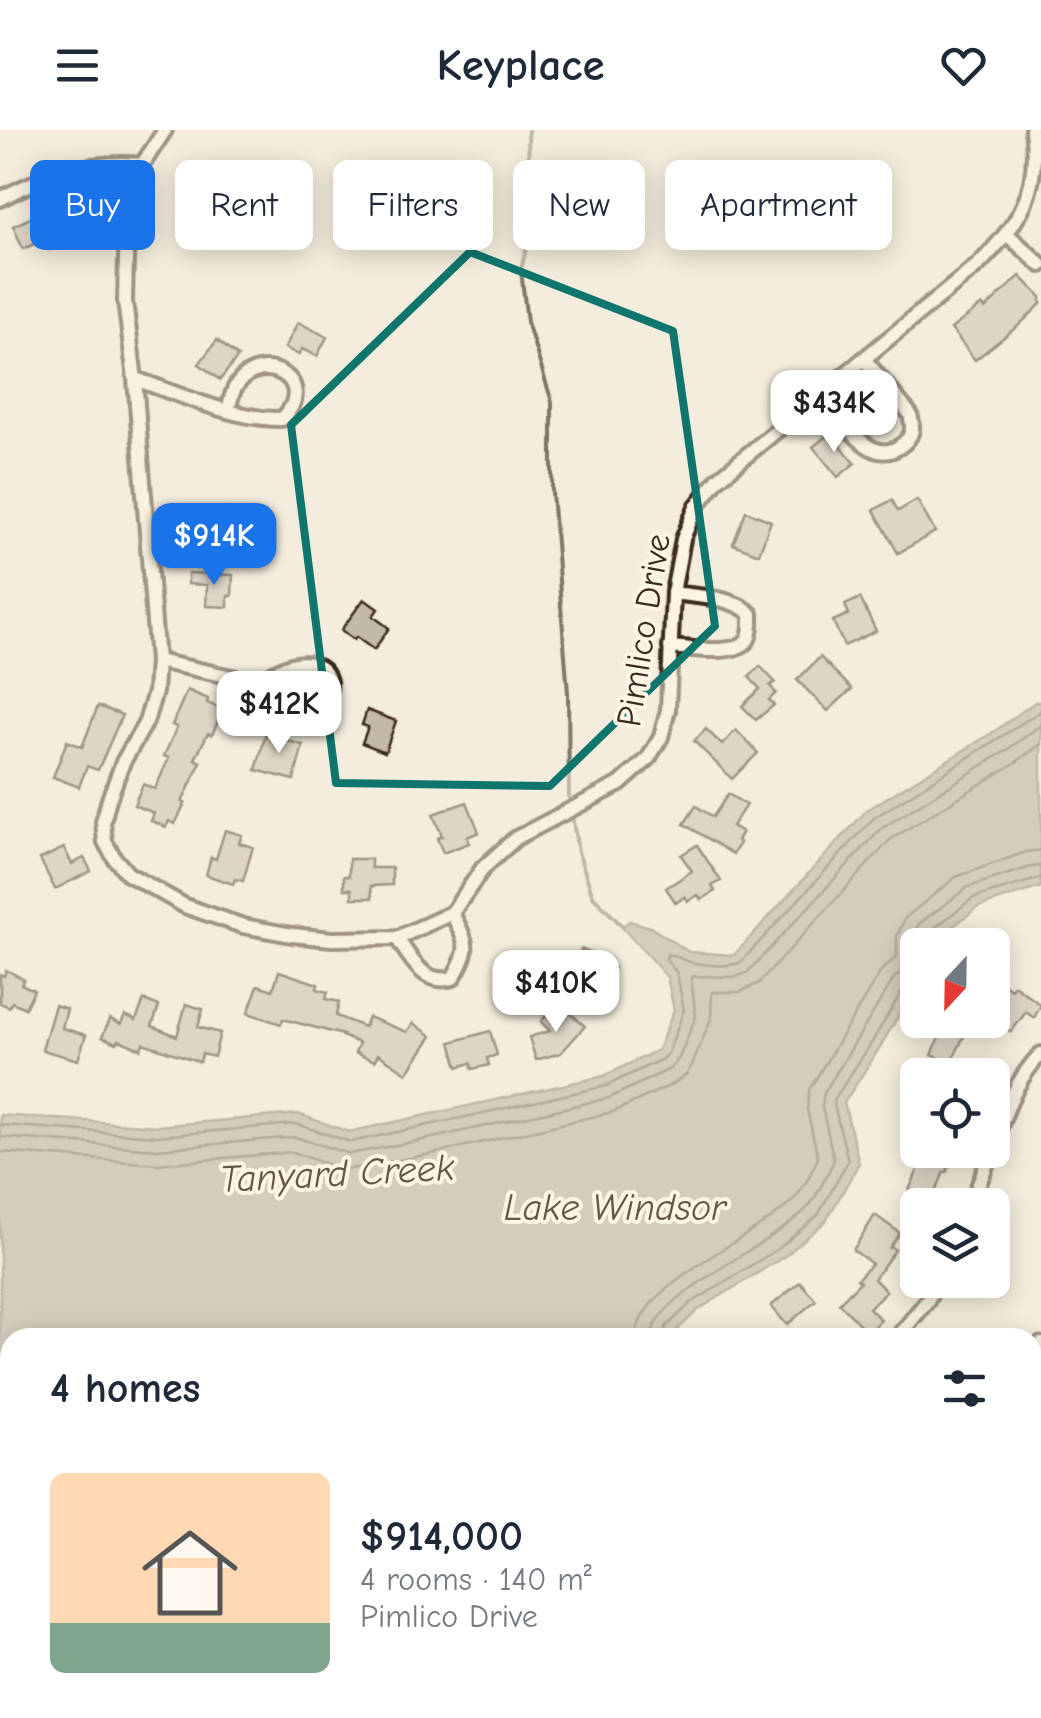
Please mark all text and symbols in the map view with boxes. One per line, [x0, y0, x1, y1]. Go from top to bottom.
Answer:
icon: menu [50, 38, 105, 93]
icon: heart [936, 38, 991, 93]
text: Keyplace [436, 39, 605, 91]
chip: Buy [30, 160, 155, 250]
chip: Rent [175, 160, 313, 250]
chip: Filters [333, 160, 493, 250]
chip: New [513, 160, 645, 250]
chip: Apartment [665, 160, 892, 250]
pin: $434K [764, 370, 904, 455]
text: $434K [792, 384, 876, 421]
pin: $914K [144, 503, 284, 588]
text: $914K [173, 517, 255, 554]
street label: Pimlico Drive [608, 531, 679, 729]
pin: $412K [209, 671, 349, 756]
text: $412K [239, 685, 319, 722]
north arrow [900, 928, 1010, 1038]
map controls [900, 928, 1010, 1298]
pin: $410K [486, 950, 626, 1035]
text: $410K [514, 964, 598, 1001]
button: locate [900, 1058, 1010, 1168]
water label: Tanyard Creek [219, 1146, 456, 1202]
water label: Lake Windsor [504, 1186, 728, 1230]
button: layers [900, 1188, 1010, 1298]
icon: filters [937, 1361, 992, 1416]
text: 4 homes [50, 1364, 200, 1413]
text: $914,000 [360, 1512, 523, 1561]
icon: home [130, 1513, 250, 1633]
text: 4 rooms · 140 m² [360, 1561, 592, 1598]
text: Pimlico Drive [360, 1598, 538, 1635]

